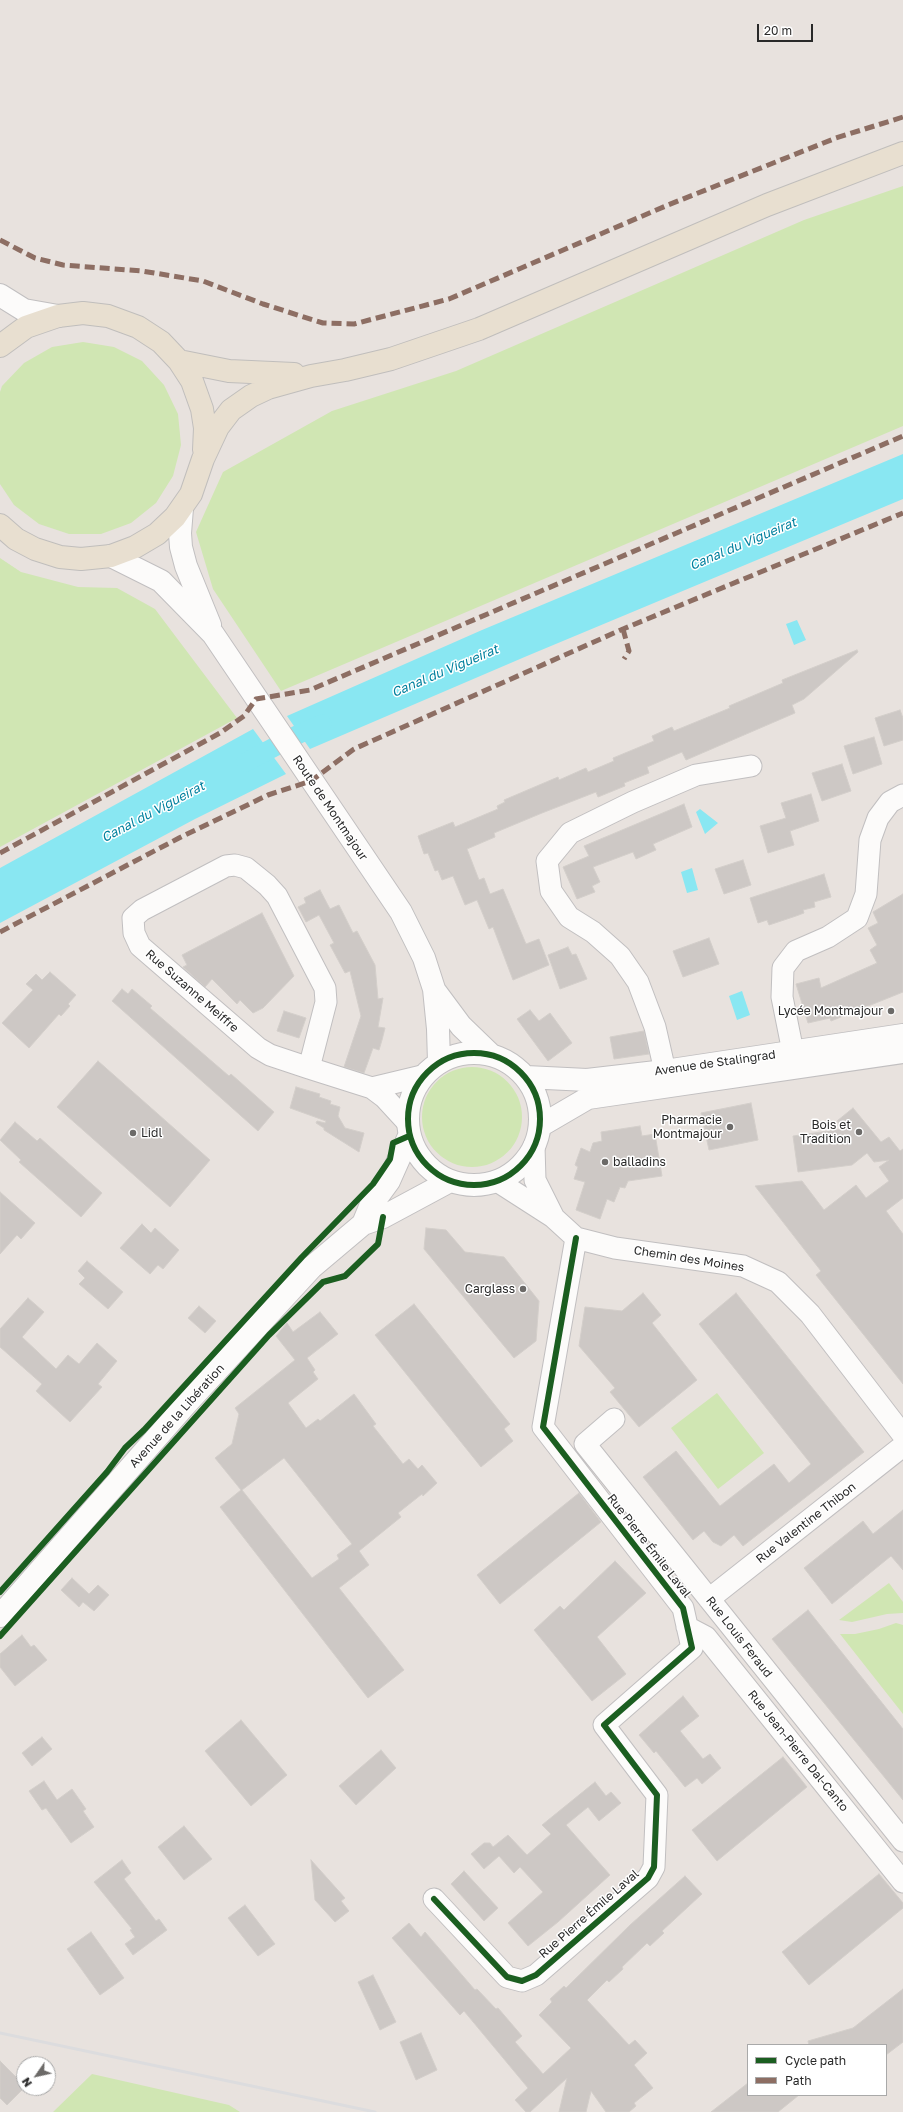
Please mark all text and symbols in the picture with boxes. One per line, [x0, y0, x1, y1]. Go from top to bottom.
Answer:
scale bar [759, 16, 815, 42]
text: 20 m [764, 23, 792, 38]
water label: Canal du Vigueirat [687, 514, 799, 574]
water label: Canal du Vigueirat [389, 641, 501, 701]
street label: Route de Montmajour [289, 753, 371, 863]
water label: Canal du Vigueirat [99, 778, 207, 846]
street label: Rue Suzanne Meiffre [143, 947, 241, 1035]
place label: Lycée Montmajour [778, 1004, 883, 1018]
marker: Lycée Montmajour [886, 1006, 896, 1016]
street label: Avenue de Stalingrad [653, 1047, 777, 1079]
place label: Pharmacie Montmajour [653, 1113, 722, 1141]
place label: Bois et Tradition [800, 1118, 851, 1146]
marker: Pharmacie Montmajour [725, 1122, 735, 1132]
place label: Lidl [141, 1126, 162, 1140]
marker: Bois et Tradition [854, 1127, 864, 1137]
marker: Lidl [128, 1128, 138, 1138]
place label: balladins [613, 1155, 666, 1169]
marker: balladins [600, 1157, 610, 1167]
street label: Chemin des Moines [633, 1243, 745, 1275]
place label: Carglass [465, 1282, 515, 1296]
marker: Carglass [518, 1284, 528, 1294]
street label: Avenue de la Libération [127, 1361, 227, 1471]
street label: Rue Valentine Thibon [753, 1480, 859, 1566]
street label: Rue Pierre Émile Laval [604, 1491, 694, 1601]
street label: Rue Louis Feraud [703, 1594, 775, 1680]
street label: Rue Jean-Pierre Dal-Canto [745, 1687, 851, 1815]
street label: Rue Pierre Émile Laval [536, 1867, 642, 1961]
legend [747, 2044, 887, 2096]
text: Cycle path [785, 2053, 846, 2068]
north arrow [16, 2056, 56, 2096]
text: Path [785, 2073, 812, 2088]
text: N [19, 2075, 34, 2090]

